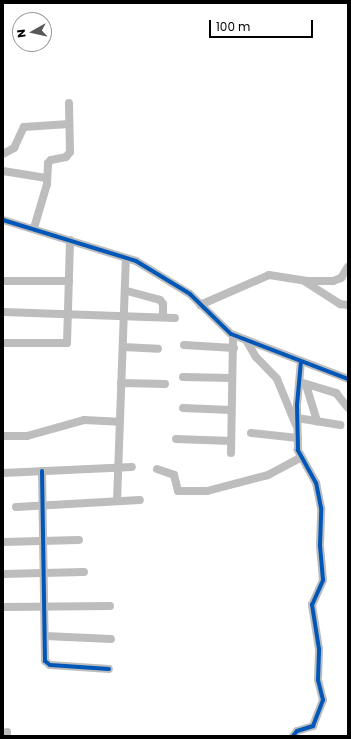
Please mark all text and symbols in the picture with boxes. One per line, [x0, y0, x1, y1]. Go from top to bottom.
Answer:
north arrow [12, 12, 52, 52]
scale bar [211, 12, 315, 38]
text: 100 m [216, 18, 250, 35]
text: N [13, 28, 30, 39]

